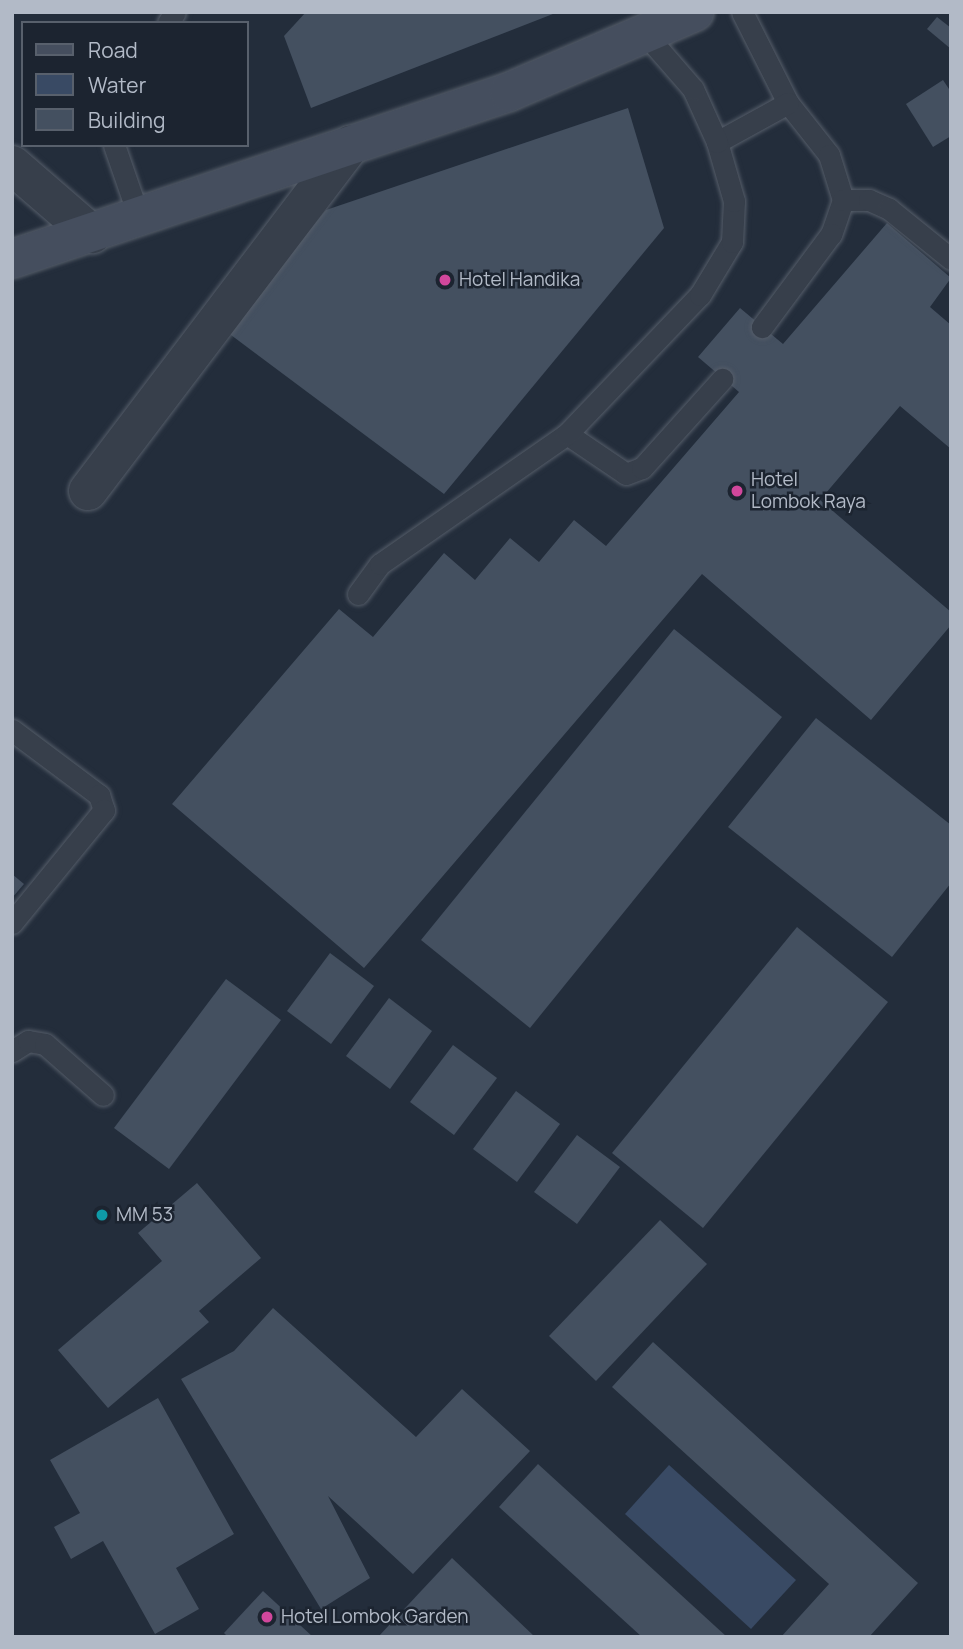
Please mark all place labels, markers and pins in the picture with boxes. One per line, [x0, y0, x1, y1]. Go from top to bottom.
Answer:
place label: Hotel Handika [459, 269, 580, 291]
marker: Hotel Handika [437, 272, 453, 288]
place label: Hotel Lombok Raya [751, 469, 866, 513]
marker: Hotel Lombok Raya [729, 483, 745, 499]
place label: MM 53 [116, 1204, 173, 1226]
marker: MM 53 [94, 1207, 110, 1223]
place label: Hotel Lombok Garden [281, 1606, 469, 1628]
marker: Hotel Lombok Garden [259, 1609, 275, 1625]

